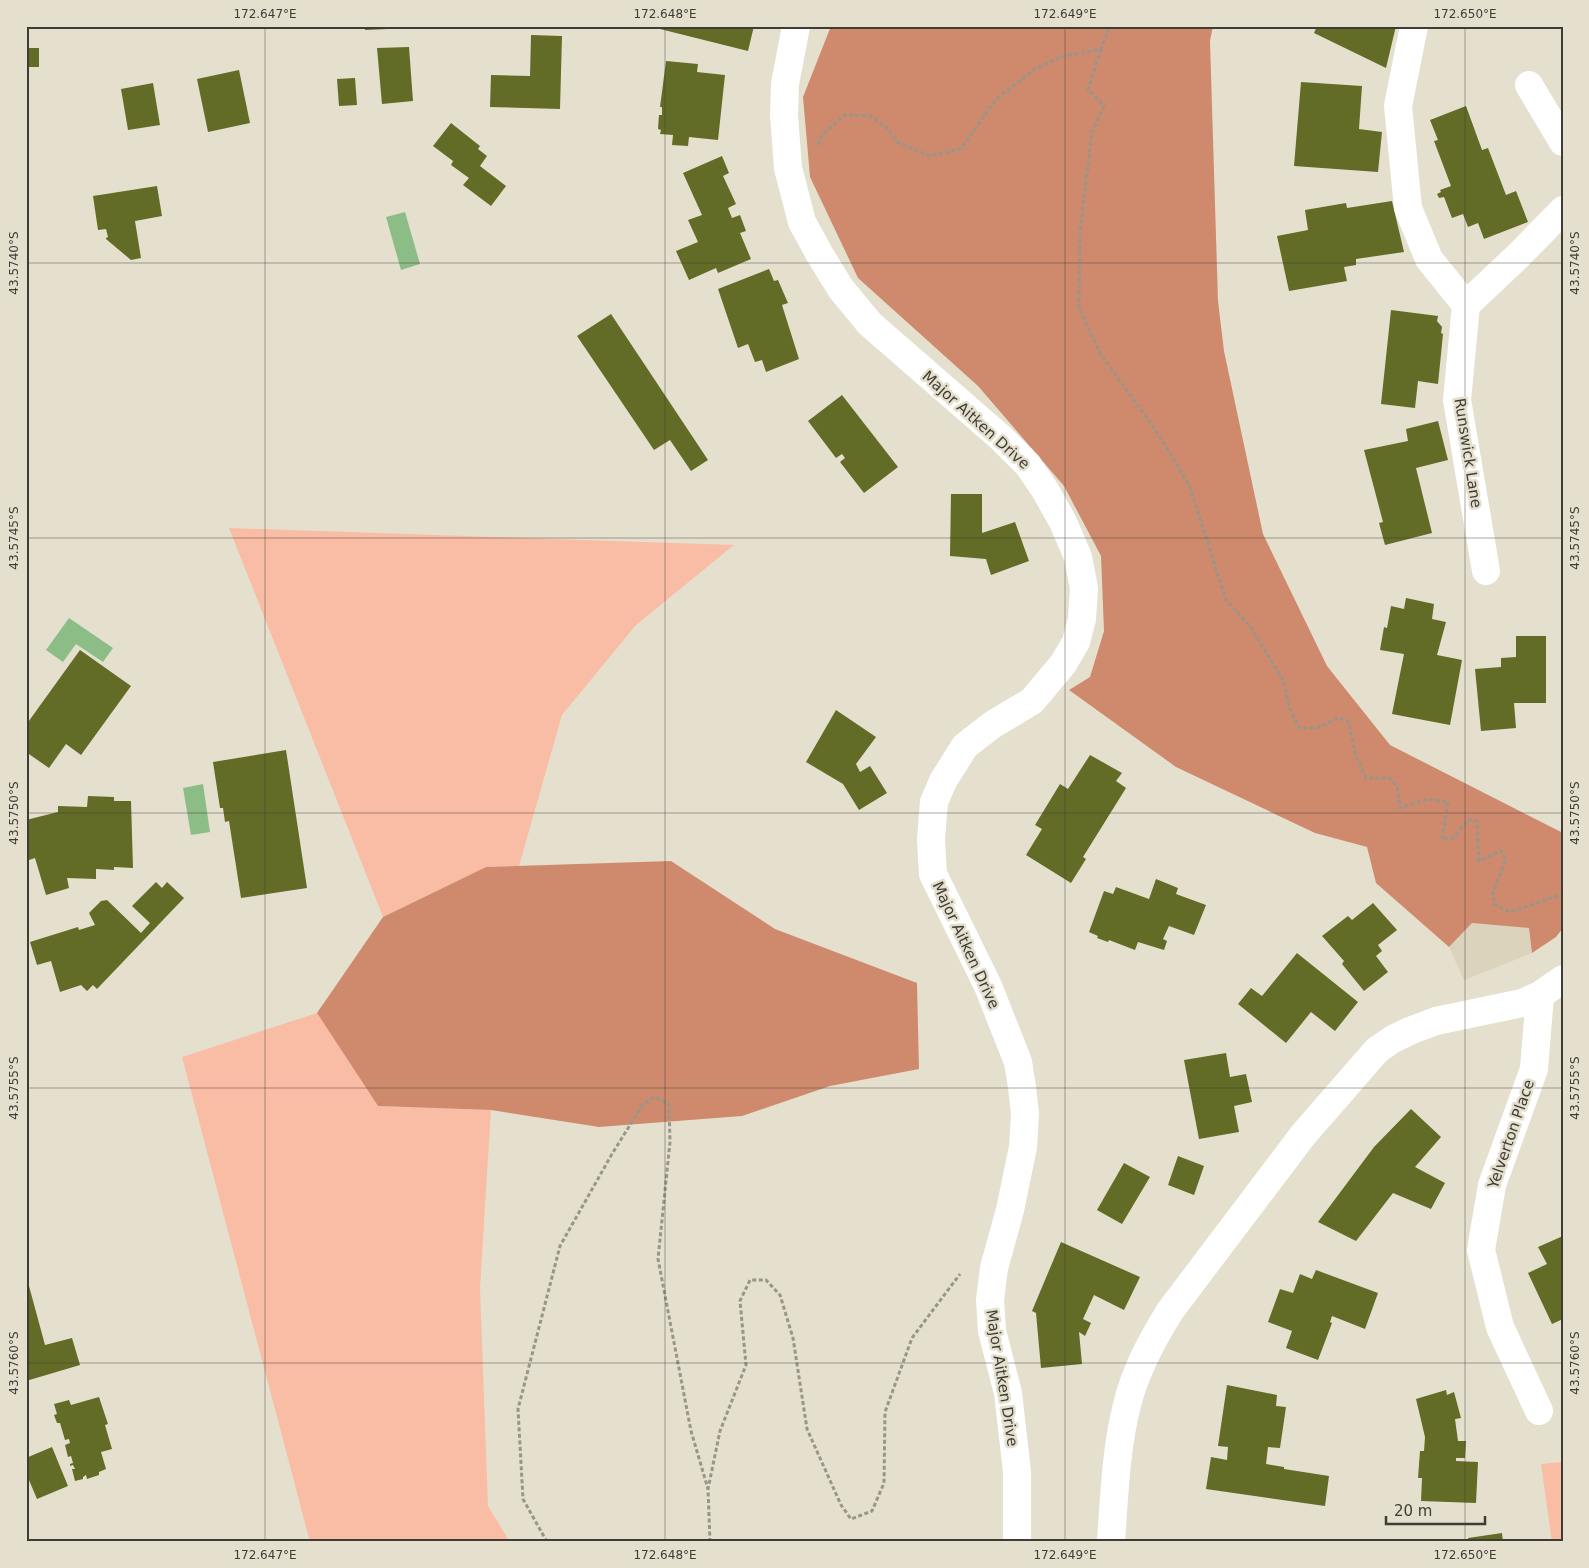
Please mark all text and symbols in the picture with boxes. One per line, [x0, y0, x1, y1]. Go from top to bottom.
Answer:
text: 172.647°E [233, 7, 297, 21]
text: 172.648°E [633, 7, 697, 21]
text: 172.649°E [1033, 7, 1097, 21]
text: 172.650°E [1433, 7, 1497, 21]
text: 43.5740°S [7, 231, 21, 295]
text: 43.5740°S [1568, 231, 1582, 295]
street label: Major Aitken Drive [919, 367, 1033, 473]
street label: Runswick Lane [1450, 397, 1486, 509]
text: 43.5745°S [7, 506, 21, 570]
text: 43.5745°S [1568, 506, 1582, 570]
text: 43.5750°S [7, 781, 21, 845]
text: 43.5750°S [1568, 781, 1582, 845]
street label: Major Aitken Drive [929, 878, 1003, 1012]
text: 43.5755°S [7, 1056, 21, 1120]
text: 43.5755°S [1568, 1056, 1582, 1120]
street label: Yelverton Place [1484, 1077, 1538, 1192]
street label: Major Aitken Drive [982, 1308, 1022, 1448]
text: 43.5760°S [7, 1331, 21, 1395]
text: 43.5760°S [1568, 1331, 1582, 1395]
scale bar [1386, 1493, 1485, 1525]
text: 20 m [1394, 1502, 1432, 1520]
text: 172.647°E [233, 1548, 297, 1562]
text: 172.648°E [633, 1548, 697, 1562]
text: 172.649°E [1033, 1548, 1097, 1562]
text: 172.650°E [1433, 1548, 1497, 1562]

